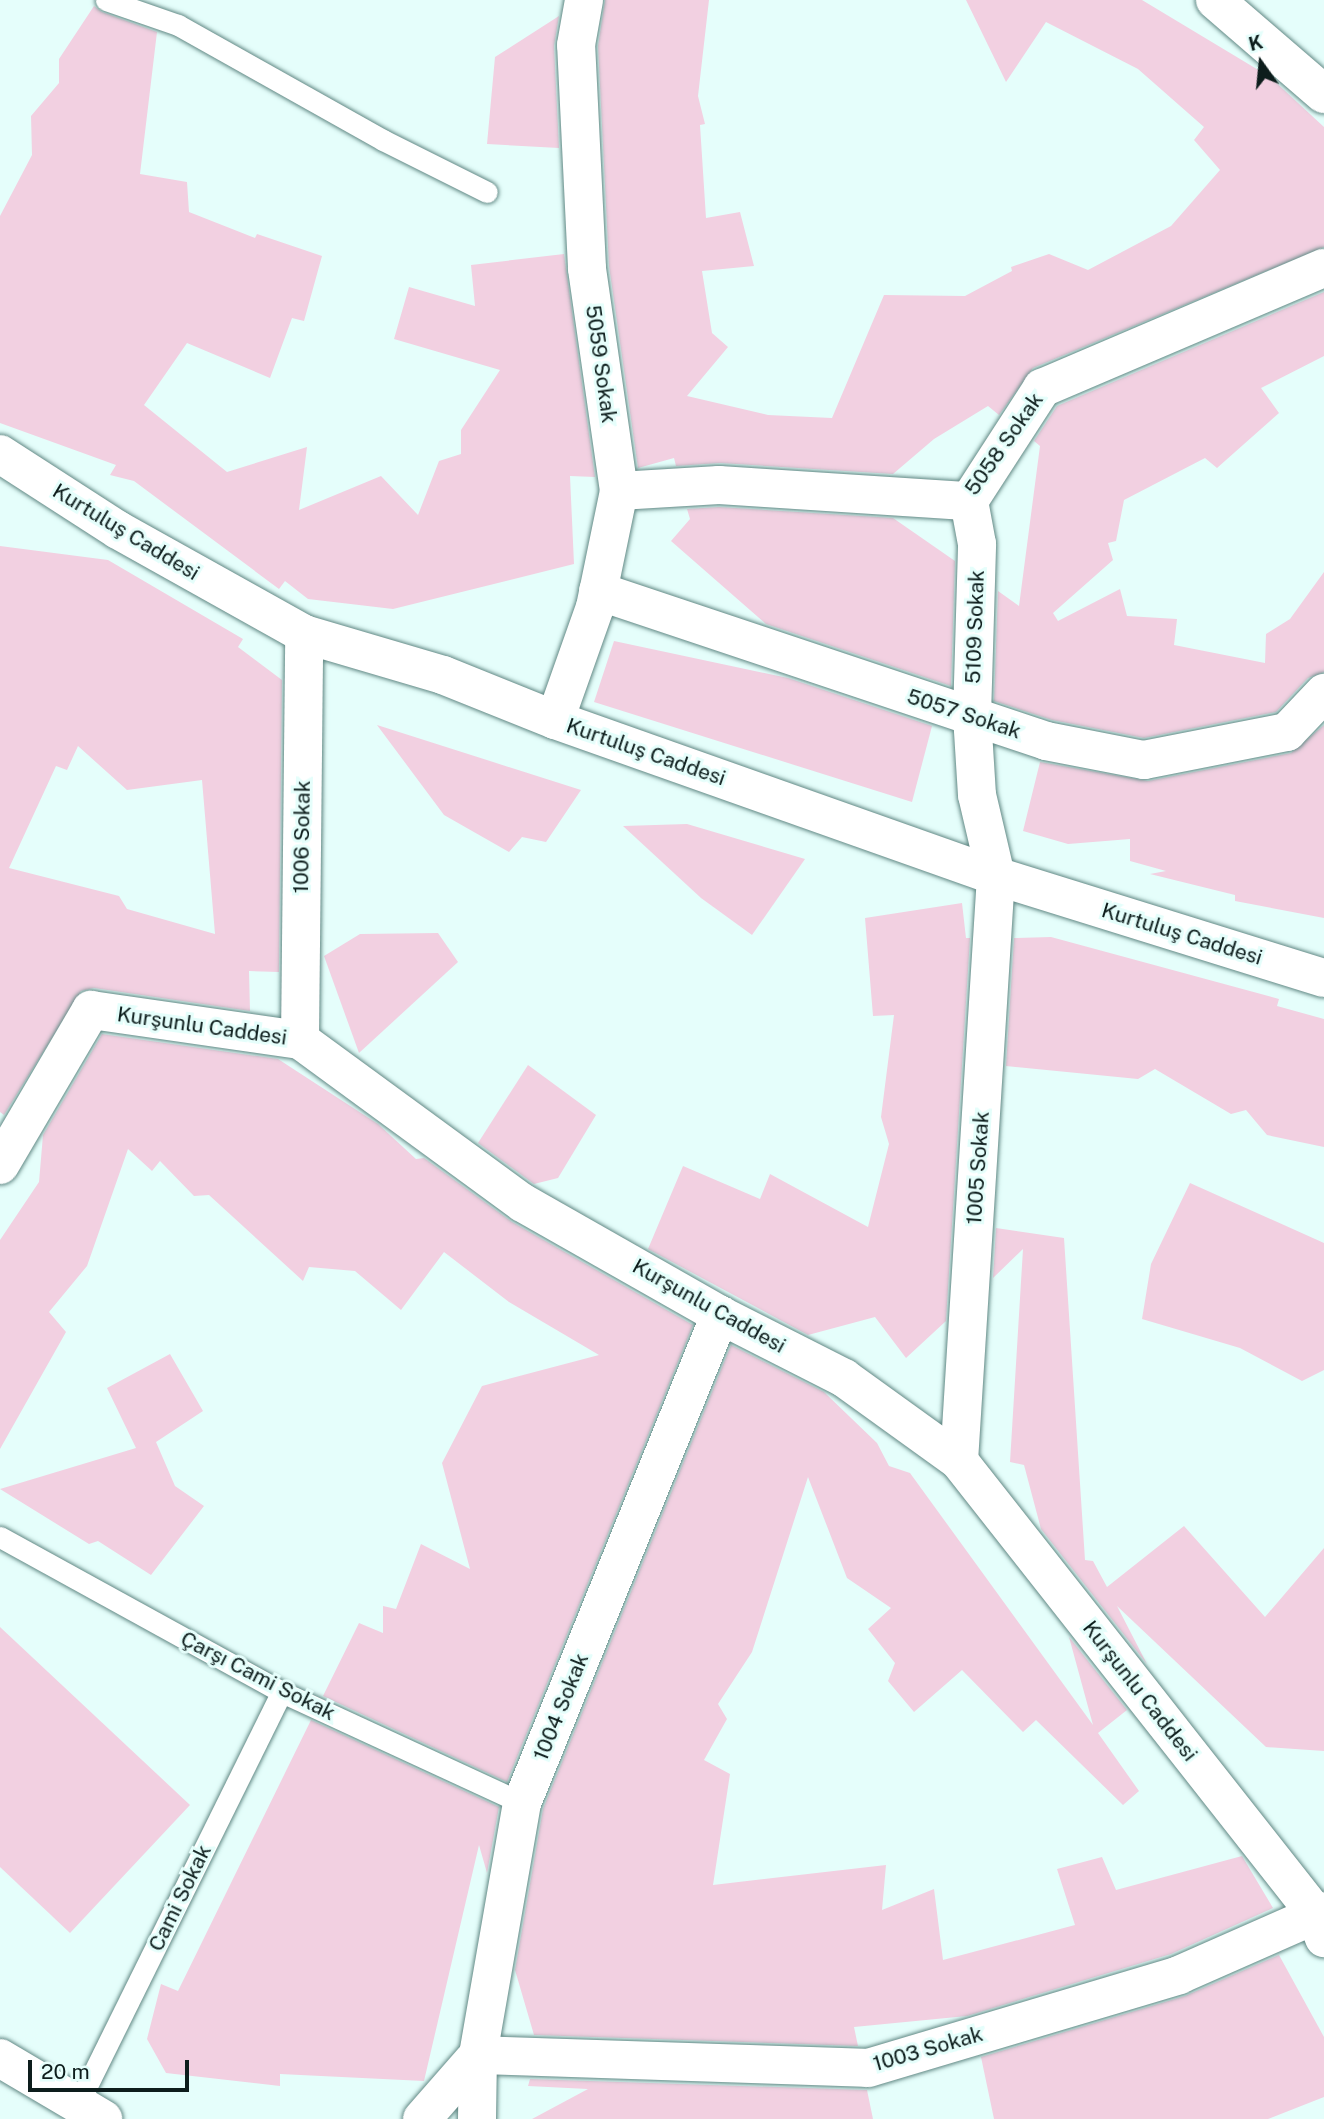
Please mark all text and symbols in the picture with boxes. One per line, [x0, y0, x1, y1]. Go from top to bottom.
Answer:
north arrow [1226, 28, 1296, 98]
text: K [1246, 30, 1265, 55]
street label: 5059 Sokak [580, 303, 622, 425]
street label: 5058 Sokak [959, 388, 1049, 500]
street label: Kurtuluş Caddesi [48, 478, 204, 586]
street label: 5109 Sokak [960, 570, 990, 684]
street label: 5057 Sokak [904, 684, 1024, 744]
street label: Kurtuluş Caddesi [563, 713, 729, 791]
street label: 1006 Sokak [288, 780, 316, 894]
street label: Kurtuluş Caddesi [1099, 898, 1265, 970]
street label: Kurşunlu Caddesi [115, 1002, 289, 1050]
street label: 1005 Sokak [961, 1110, 995, 1226]
street label: Kurşunlu Caddesi [628, 1253, 790, 1359]
street label: Kurşunlu Caddesi [1077, 1616, 1203, 1766]
street label: Çarşı Cami Sokak [176, 1626, 340, 1726]
street label: 1004 Sokak [528, 1650, 594, 1764]
street label: Cami Sokak [143, 1841, 217, 1955]
street label: 1003 Sokak [870, 2021, 986, 2077]
scale bar [32, 2046, 192, 2090]
text: 20 m [41, 2059, 90, 2084]

